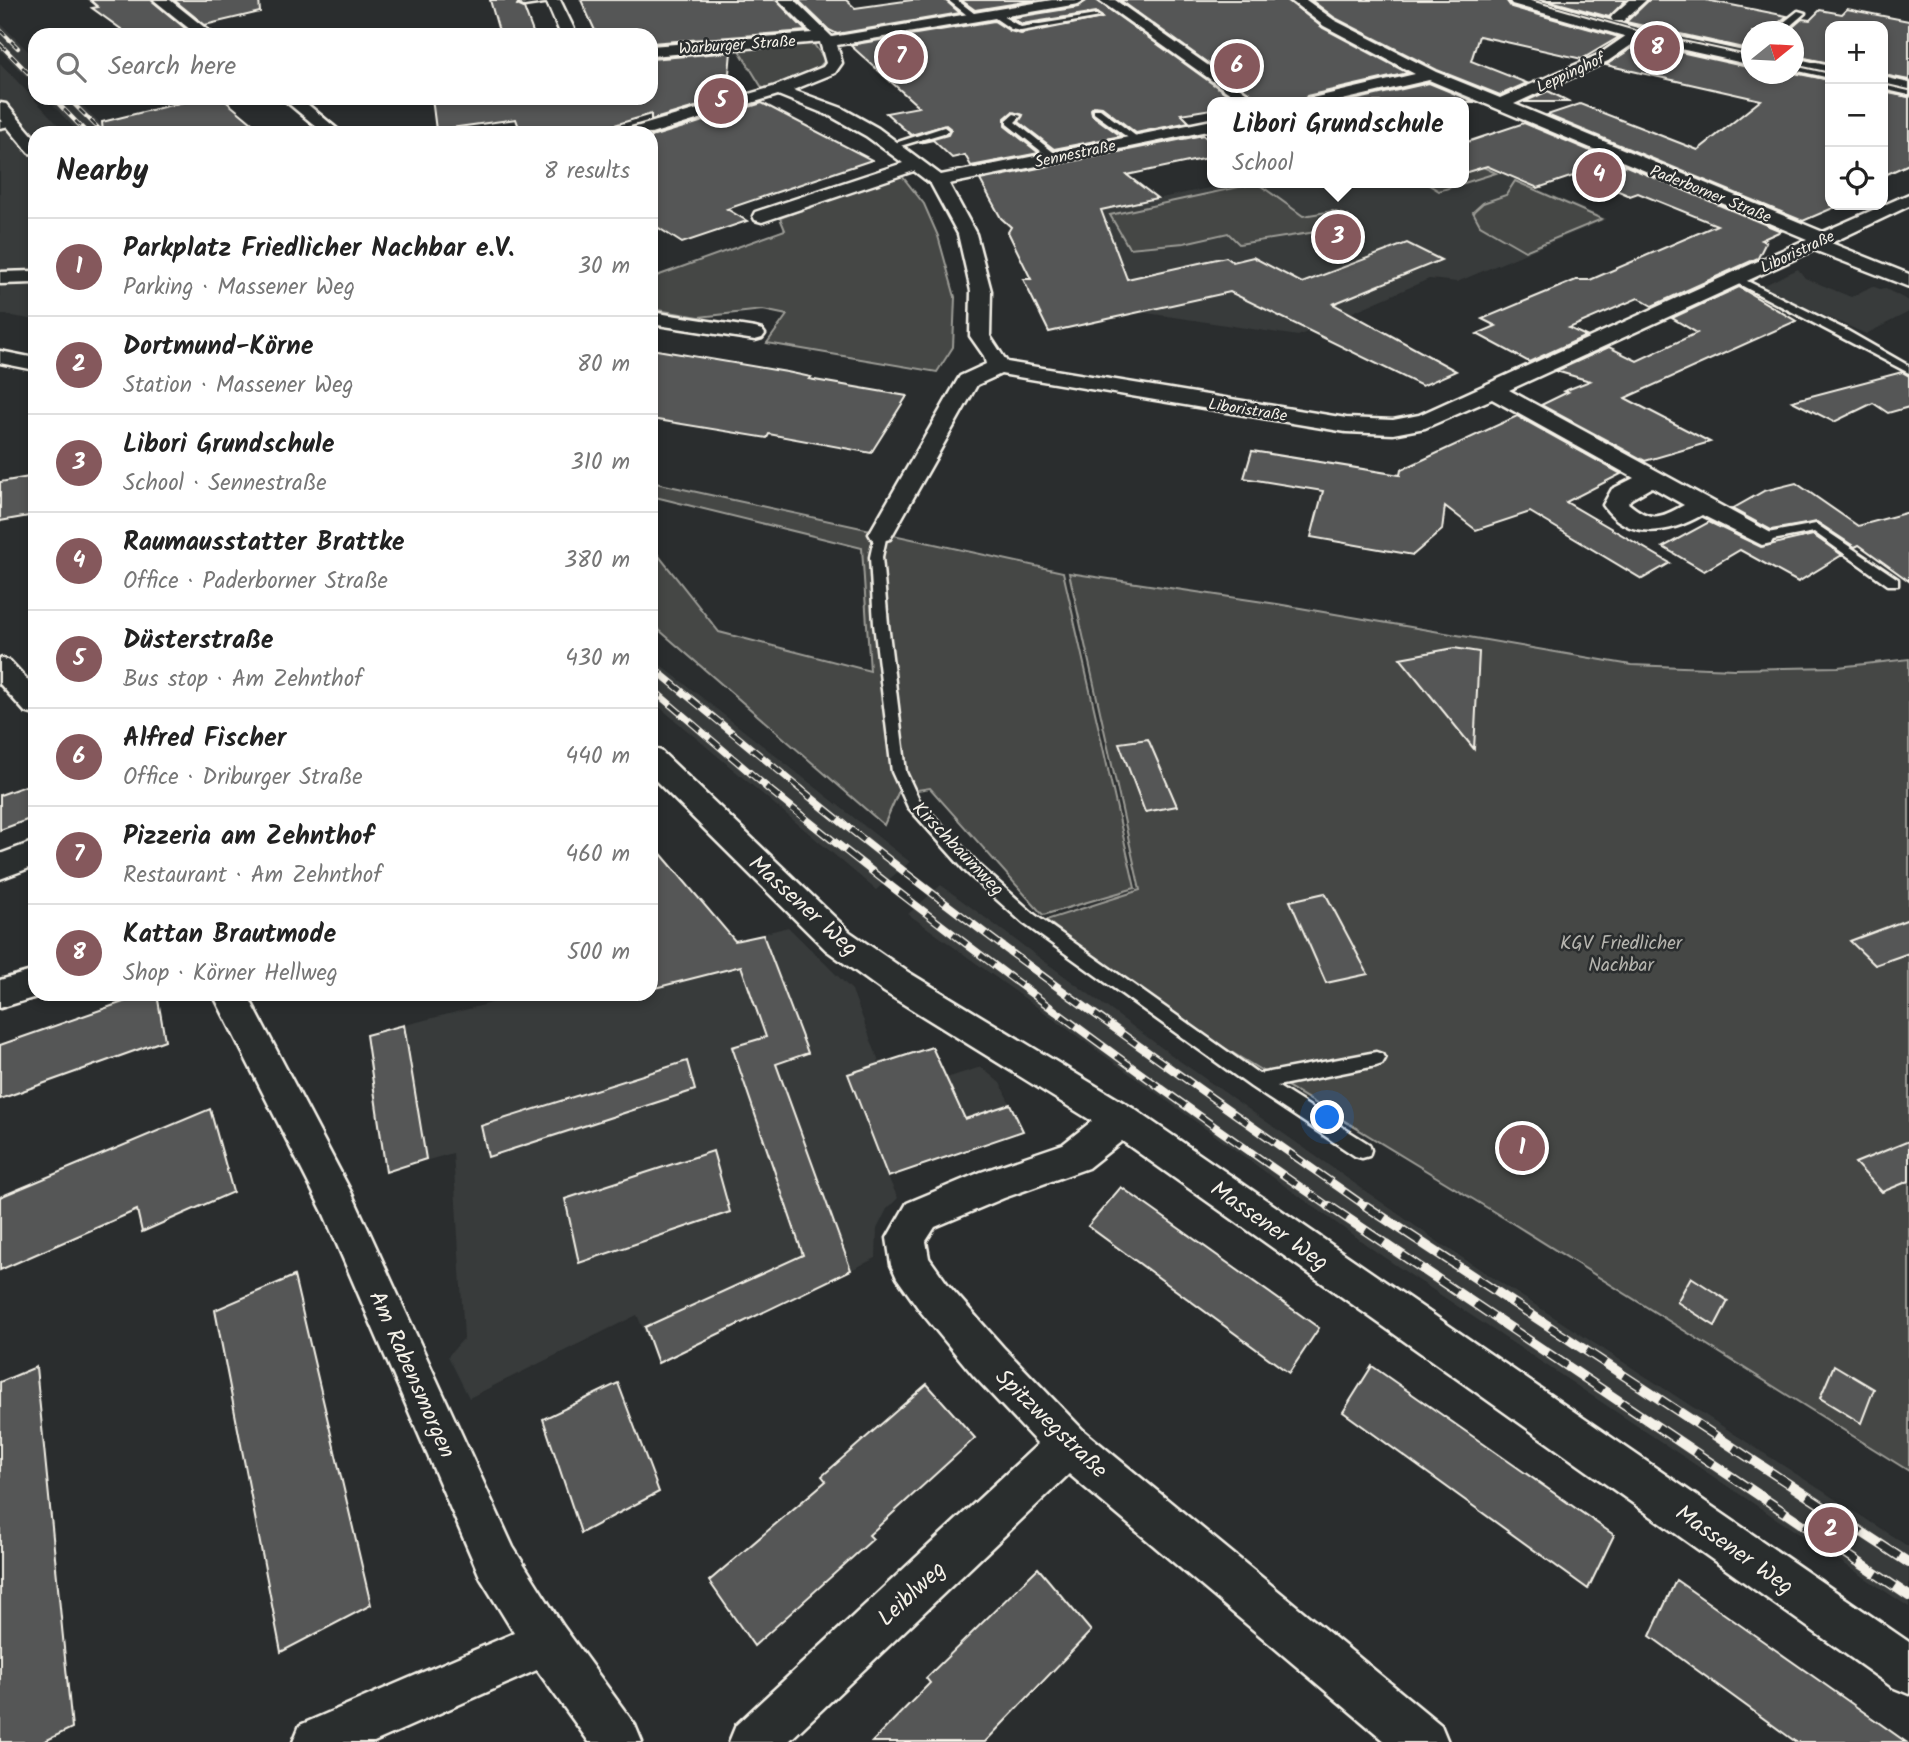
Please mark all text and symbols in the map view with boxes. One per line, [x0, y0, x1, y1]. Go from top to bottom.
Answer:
north arrow [1741, 21, 1804, 84]
map controls [1825, 21, 1888, 210]
button: + [1825, 21, 1888, 84]
pin: 8 [1634, 22, 1680, 74]
search box [28, 28, 658, 105]
street label: Warburger Straße [678, 29, 796, 62]
pin: 7 [878, 31, 924, 83]
pin: 6 [1214, 40, 1260, 92]
text: Search here [108, 46, 236, 88]
street label: Leppinghof [1532, 46, 1611, 100]
icon: search [52, 48, 90, 86]
pin: 5 [698, 75, 744, 127]
button: − [1825, 84, 1888, 147]
popup [1207, 97, 1469, 188]
text: Libori Grundschule [1232, 104, 1444, 146]
street label: Sennestraße [1032, 134, 1118, 175]
text: School [1232, 146, 1294, 182]
button: locate [1825, 147, 1888, 210]
text: Nearby [56, 148, 148, 196]
pin: 4 [1576, 149, 1622, 201]
text: 8 results [544, 154, 630, 190]
street label: Paderborner Straße [1646, 159, 1775, 230]
pin: 3 [1315, 211, 1361, 263]
street label: Liboristraße [1756, 224, 1839, 281]
text: Parkplatz Friedlicher Nachbar e.V. [123, 228, 515, 270]
text: 1 [76, 249, 82, 285]
text: 30 m [578, 249, 630, 285]
text: Parking · Massener Weg [123, 270, 355, 306]
text: Dortmund-Körne [123, 326, 313, 368]
text: 2 [72, 347, 86, 383]
text: 80 m [577, 347, 630, 383]
text: Station · Massener Weg [123, 368, 353, 404]
street label: Liboristraße [1206, 392, 1289, 429]
text: Libori Grundschule [123, 424, 334, 466]
text: 3 [73, 445, 85, 481]
text: 310 m [571, 445, 630, 481]
text: School · Sennestraße [123, 466, 326, 502]
text: Raumausstatter Brattke [123, 522, 404, 564]
text: 4 [73, 543, 85, 579]
text: 380 m [564, 543, 630, 579]
text: Office · Paderborner Straße [123, 564, 388, 600]
text: Düsterstraße [123, 620, 274, 662]
text: 5 [73, 641, 85, 677]
text: 430 m [565, 641, 630, 677]
text: Bus stop · Am Zehnthof [123, 662, 363, 698]
text: Alfred Fischer [123, 718, 286, 760]
text: 6 [73, 739, 85, 775]
text: 440 m [566, 739, 630, 775]
text: Office · Driburger Straße [123, 760, 362, 796]
street label: Kirschbaumweg [904, 795, 1011, 904]
text: Pizzeria am Zehnthof [123, 816, 374, 858]
text: 7 [74, 837, 84, 873]
text: 460 m [566, 837, 630, 873]
street label: Massener Weg [739, 847, 866, 966]
text: Restaurant · Am Zehnthof [123, 858, 382, 894]
text: Kattan Brautmode [123, 914, 336, 956]
park label: KGV Friedlicher Nachbar [1560, 929, 1684, 981]
text: 8 [72, 935, 86, 971]
text: 500 m [567, 935, 630, 971]
text: Shop · Körner Hellweg [123, 956, 338, 992]
your location [1310, 1100, 1344, 1134]
pin: 1 [1499, 1122, 1545, 1174]
street label: Massener Weg [1202, 1172, 1336, 1281]
street label: Am Rabensmorgen [358, 1285, 464, 1464]
street label: Spitzwegstraße [986, 1361, 1115, 1488]
street label: Massener Weg [1667, 1496, 1801, 1605]
pin: 2 [1808, 1504, 1854, 1556]
street label: Leiblweg [870, 1553, 955, 1636]

